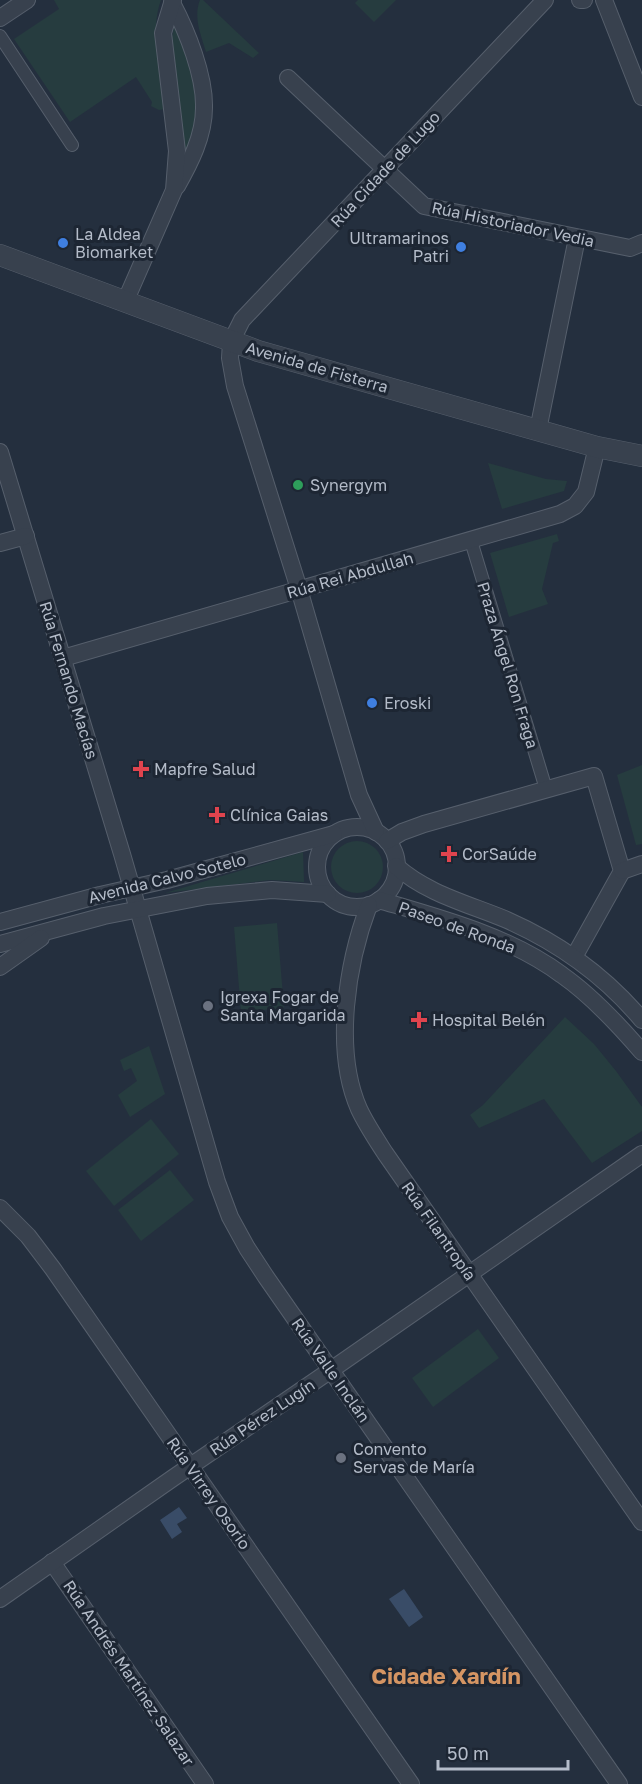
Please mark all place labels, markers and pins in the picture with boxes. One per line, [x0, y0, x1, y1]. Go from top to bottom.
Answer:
place label: La Aldea Biomarket [75, 224, 153, 262]
place label: Ultramarinos Patri [349, 228, 449, 266]
marker: La Aldea Biomarket [56, 236, 70, 250]
marker: Ultramarinos Patri [454, 240, 468, 254]
place label: Synergym [310, 475, 387, 495]
marker: Synergym [291, 478, 305, 492]
place label: Eroski [384, 693, 431, 713]
marker: Eroski [365, 696, 379, 710]
place label: Mapfre Salud [154, 759, 256, 779]
marker: Mapfre Salud [132, 760, 150, 778]
place label: Clínica Gaias [230, 805, 328, 825]
marker: Clínica Gaias [208, 806, 226, 824]
place label: CorSaúde [462, 844, 537, 864]
marker: CorSaúde [440, 845, 458, 863]
place label: Igrexa Fogar de Santa Margarida [220, 987, 346, 1025]
marker: Igrexa Fogar de Santa Margarida [201, 999, 215, 1013]
place label: Hospital Belén [432, 1010, 545, 1030]
marker: Hospital Belén [410, 1011, 428, 1029]
place label: Convento Servas de María [353, 1439, 475, 1477]
marker: Convento Servas de María [334, 1451, 348, 1465]

